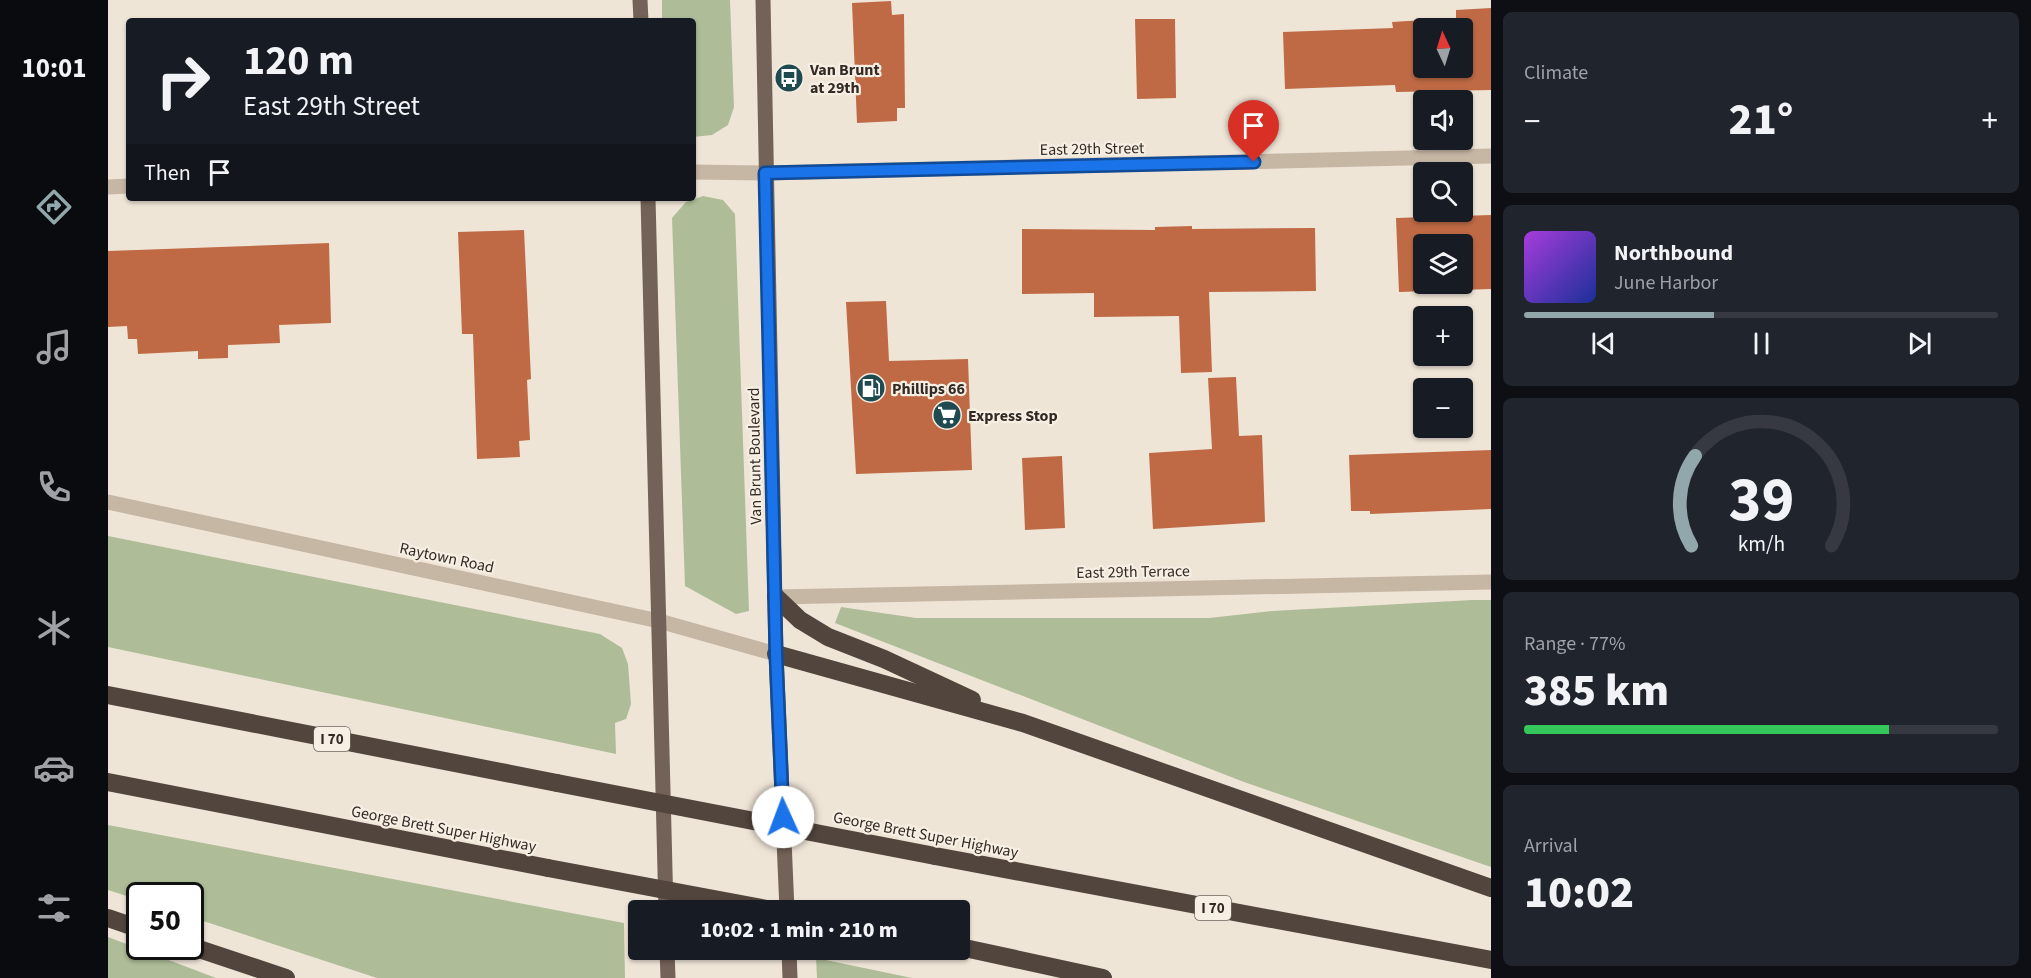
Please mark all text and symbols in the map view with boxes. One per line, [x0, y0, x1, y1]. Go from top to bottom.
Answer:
north arrow [1413, 18, 1473, 78]
map controls [1413, 18, 1473, 438]
text: 120 m [243, 31, 354, 91]
icon: right [144, 42, 222, 120]
text: 10:01 [21, 49, 87, 88]
place label: Van Brunt at 29th [809, 59, 880, 99]
text: Climate [1524, 59, 1588, 87]
bus stop icon: Van Brunt at 29th [773, 62, 805, 94]
text: East 29th Street [243, 87, 420, 126]
text: 21° [1729, 88, 1793, 152]
button: sound [1413, 90, 1473, 150]
text: − [1524, 98, 1540, 145]
text: + [1982, 98, 1998, 145]
pin [1228, 100, 1279, 162]
icon: arrive [1237, 109, 1270, 142]
street label: East 29th Street [1039, 137, 1145, 161]
icon: arrive [203, 156, 236, 189]
text: Then [144, 157, 191, 189]
button: search [1413, 162, 1473, 222]
icon: directions [33, 186, 75, 228]
button: layers [1413, 234, 1473, 294]
text: Northbound [1614, 237, 1733, 269]
text: June Harbor [1614, 269, 1718, 297]
button: + [1413, 306, 1473, 366]
icon: music [33, 326, 75, 368]
icon: previous [1587, 327, 1620, 360]
icon: pause [1745, 327, 1778, 360]
icon: next [1903, 327, 1936, 360]
fuel station icon: Phillips 66 [855, 372, 887, 404]
place label: Phillips 66 [892, 378, 965, 400]
button: − [1413, 378, 1473, 438]
street label: Van Brunt Boulevard [743, 387, 767, 525]
supermarket icon: Express Stop [931, 399, 963, 431]
place label: Express Stop [968, 405, 1058, 427]
text: 39 [1728, 456, 1794, 545]
icon: phone [33, 466, 75, 508]
text: km/h [1737, 529, 1785, 560]
street label: Raytown Road [397, 537, 496, 579]
street label: East 29th Terrace [1076, 560, 1190, 584]
icon: climate [33, 607, 75, 649]
text: Range · 77% [1524, 630, 1625, 658]
text: 385 km [1524, 659, 1669, 723]
road number: I 70 [314, 727, 350, 751]
icon: car [33, 747, 75, 789]
position arrow [751, 785, 815, 849]
street label: George Brett Super Highway [349, 800, 539, 858]
street label: George Brett Super Highway [831, 806, 1021, 864]
text: Arrival [1524, 832, 1578, 860]
text: 10:02 [1524, 861, 1634, 925]
speed limit sign: 50 [126, 882, 204, 960]
icon: filters [33, 887, 75, 929]
road number: I 70 [1195, 896, 1231, 920]
text: 10:02 · 1 min · 210 m [700, 914, 898, 946]

